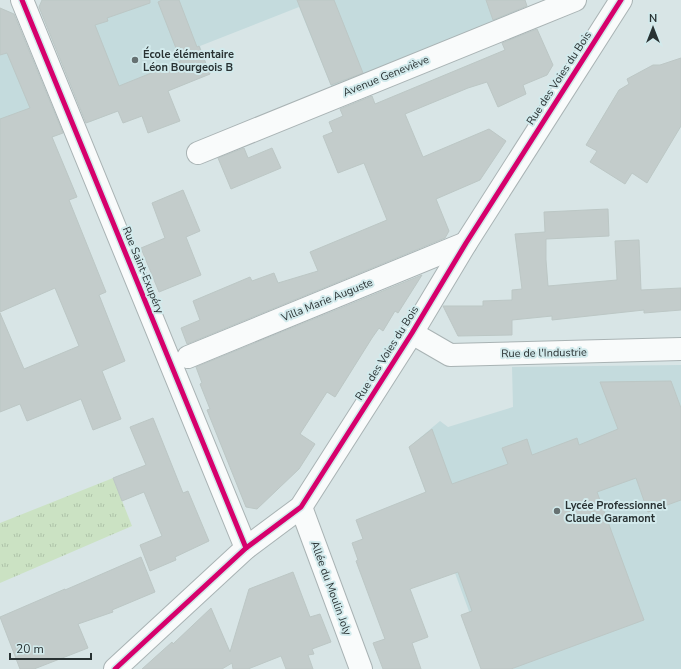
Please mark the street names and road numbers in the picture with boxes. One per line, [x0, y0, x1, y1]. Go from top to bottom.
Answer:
street label: Rue des Voies du Bois [523, 28, 595, 128]
street label: Avenue Geneviève [341, 52, 431, 100]
street label: Rue Saint-Exupéry [119, 224, 167, 316]
street label: Villa Marie Auguste [278, 275, 375, 326]
street label: Rue des Voies du Bois [352, 303, 422, 403]
street label: Rue de l'Industrie [501, 345, 587, 361]
street label: Allée du Moulin Joly [307, 539, 355, 638]

